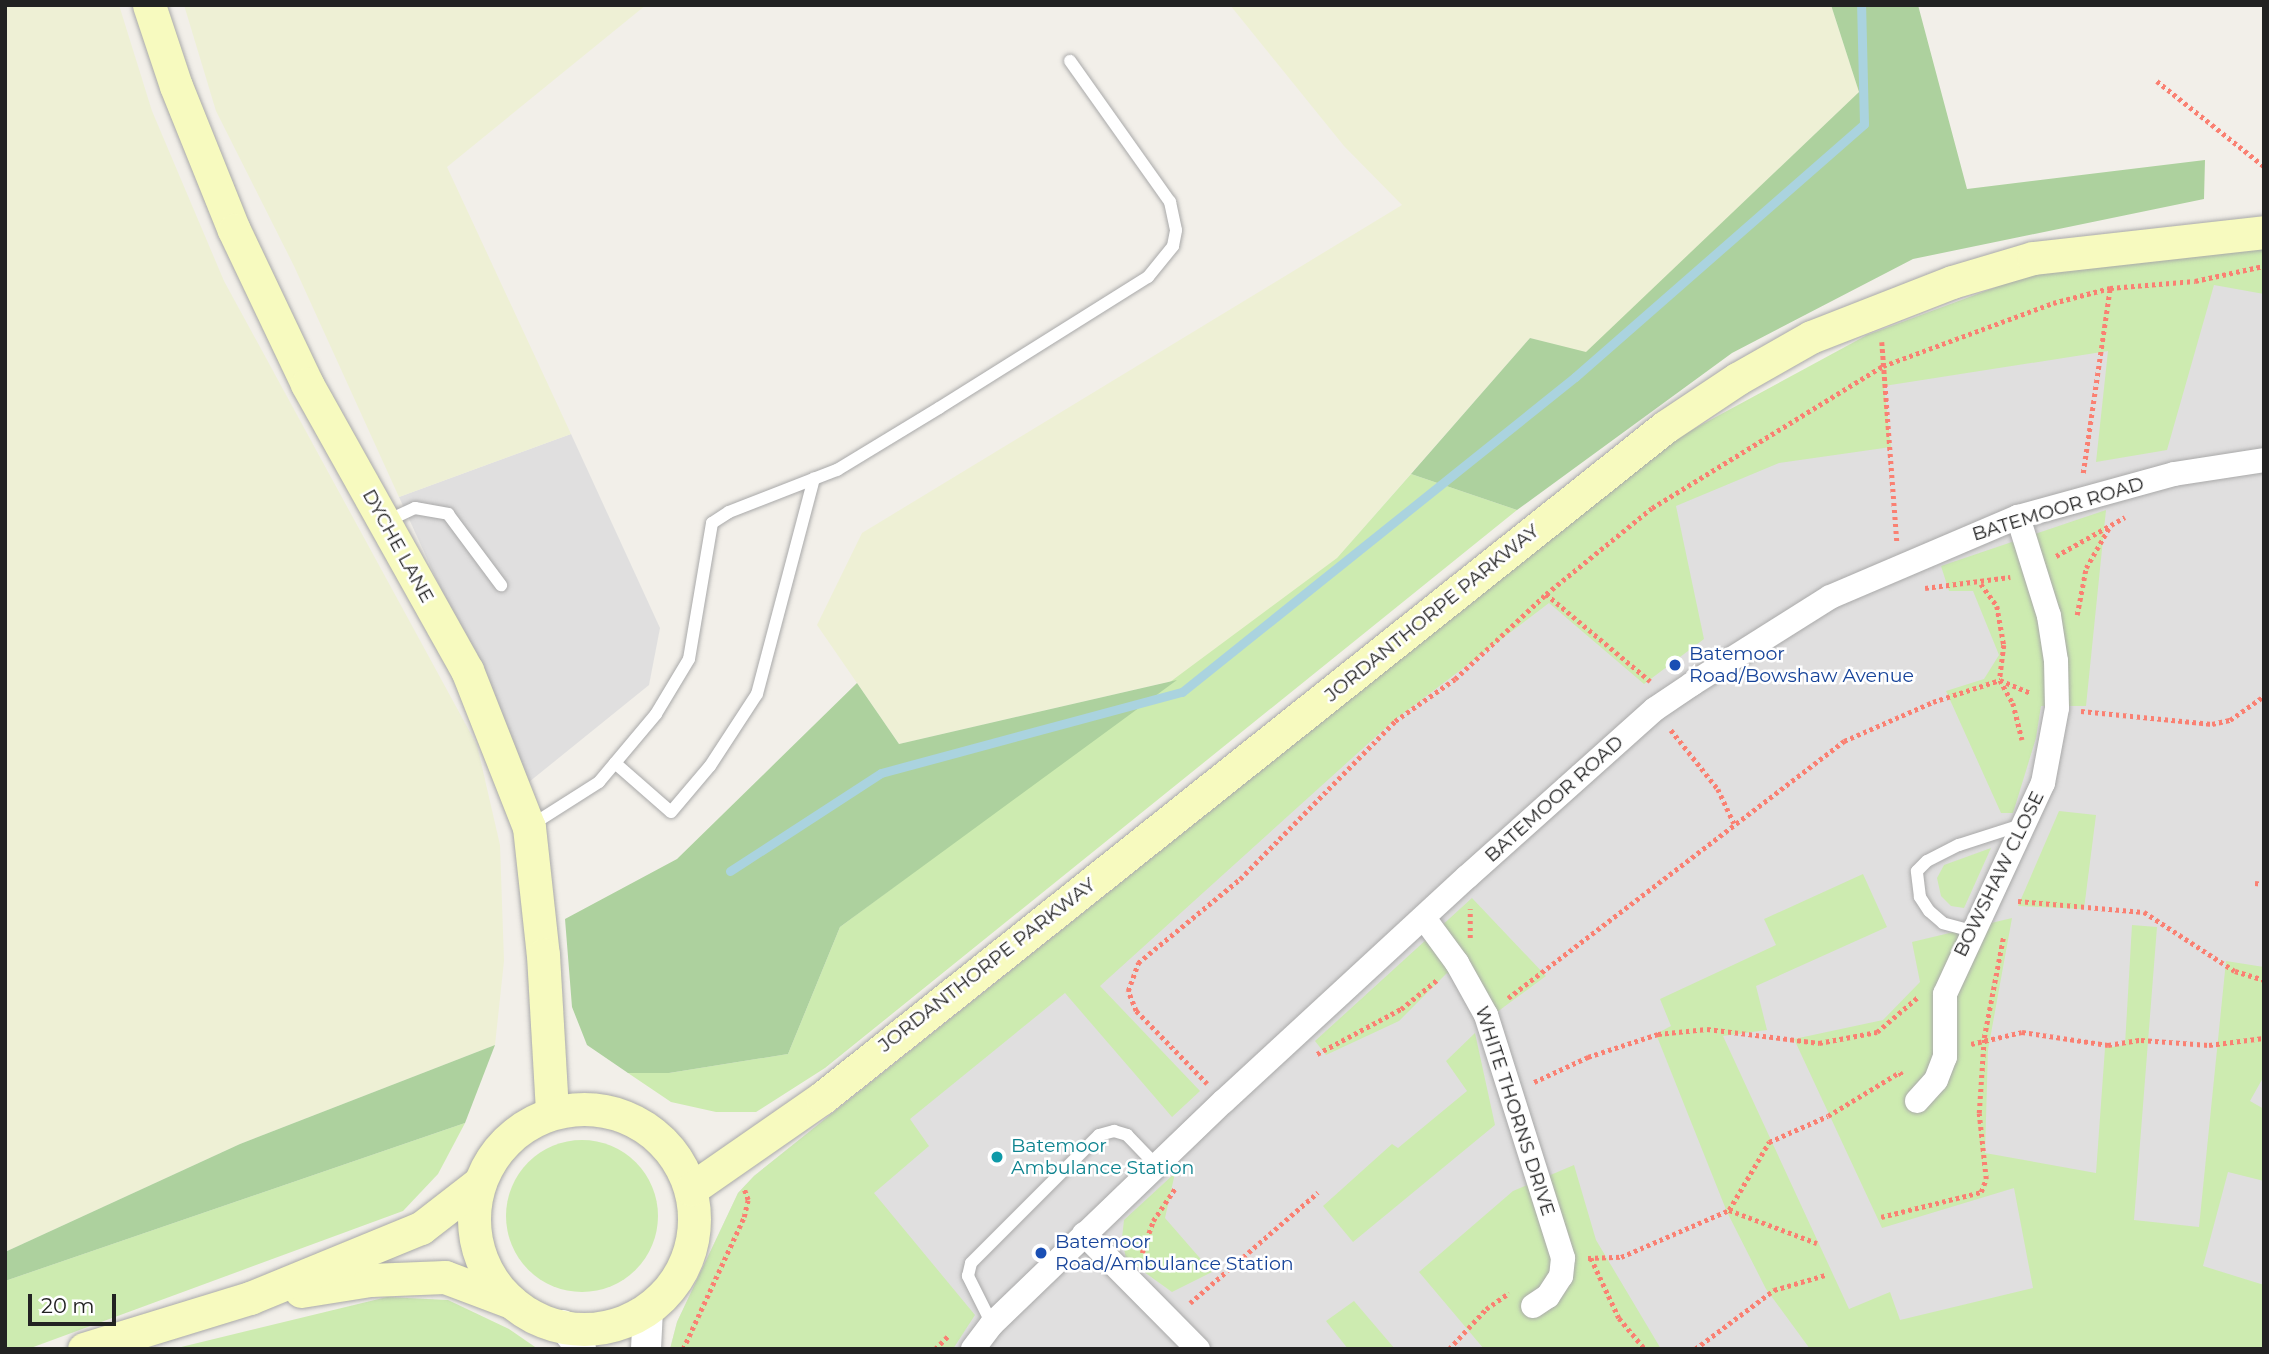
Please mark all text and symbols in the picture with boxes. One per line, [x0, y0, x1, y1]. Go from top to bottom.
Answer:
street label: BATEMOOR ROAD [1969, 472, 2147, 546]
street label: DYCHE LANE [357, 485, 439, 607]
street label: JORDANTHORPE PARKWAY [1320, 519, 1544, 707]
place label: Batemoor Road/Bowshaw Avenue [1689, 643, 1914, 687]
marker: Batemoor Road/Bowshaw Avenue [1667, 657, 1683, 673]
street label: BATEMOOR ROAD [1480, 731, 1628, 867]
street label: BOWSHAW CLOSE [1949, 787, 2049, 961]
street label: JORDANTHORPE PARKWAY [874, 873, 1100, 1057]
street label: WHITE THORNS DRIVE [1470, 1003, 1560, 1219]
place label: Batemoor Ambulance Station [1011, 1135, 1194, 1179]
marker: Batemoor Ambulance Station [989, 1149, 1005, 1165]
place label: Batemoor Road/Ambulance Station [1055, 1231, 1294, 1275]
marker: Batemoor Road/Ambulance Station [1033, 1245, 1049, 1261]
scale bar [32, 1280, 119, 1324]
text: 20 m [41, 1293, 95, 1318]

